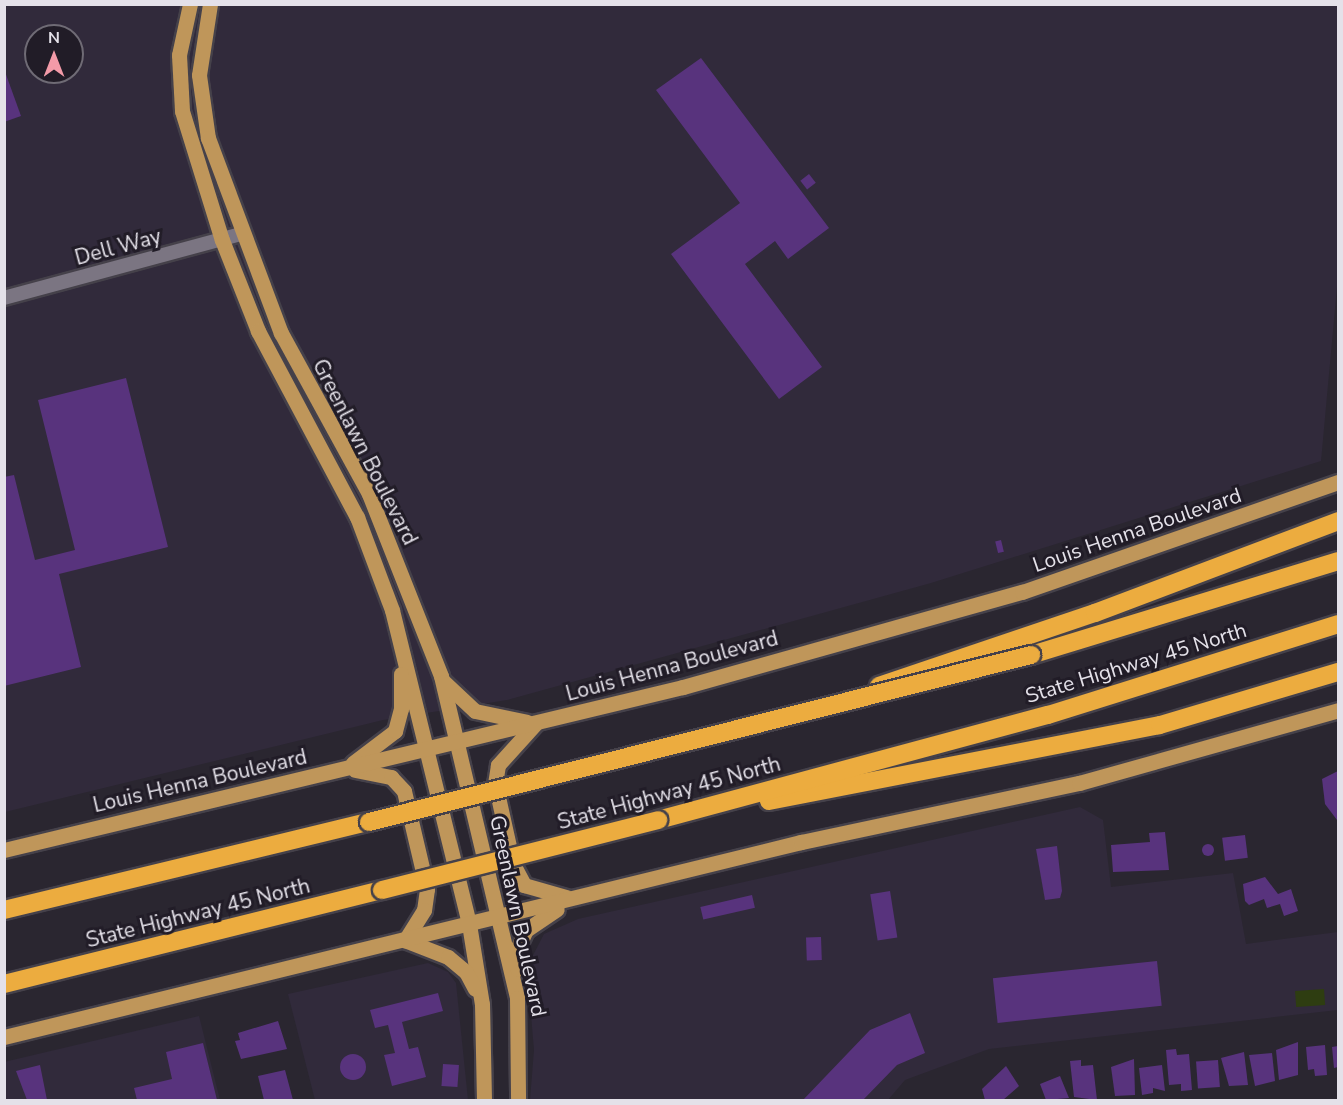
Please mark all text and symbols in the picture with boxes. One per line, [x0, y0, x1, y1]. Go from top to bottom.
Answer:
north arrow [24, 24, 84, 84]
text: N [48, 27, 60, 49]
street label: Dell Way [72, 223, 164, 271]
street label: Greenlawn Boulevard [307, 355, 423, 549]
street label: Louis Henna Boulevard [1029, 482, 1245, 578]
street label: State Highway 45 North [1022, 617, 1250, 709]
street label: Louis Henna Boulevard [563, 626, 781, 706]
street label: Louis Henna Boulevard [91, 744, 309, 818]
street label: State Highway 45 North [555, 751, 783, 835]
street label: Greenlawn Boulevard [484, 813, 552, 1019]
street label: State Highway 45 North [83, 873, 313, 953]

